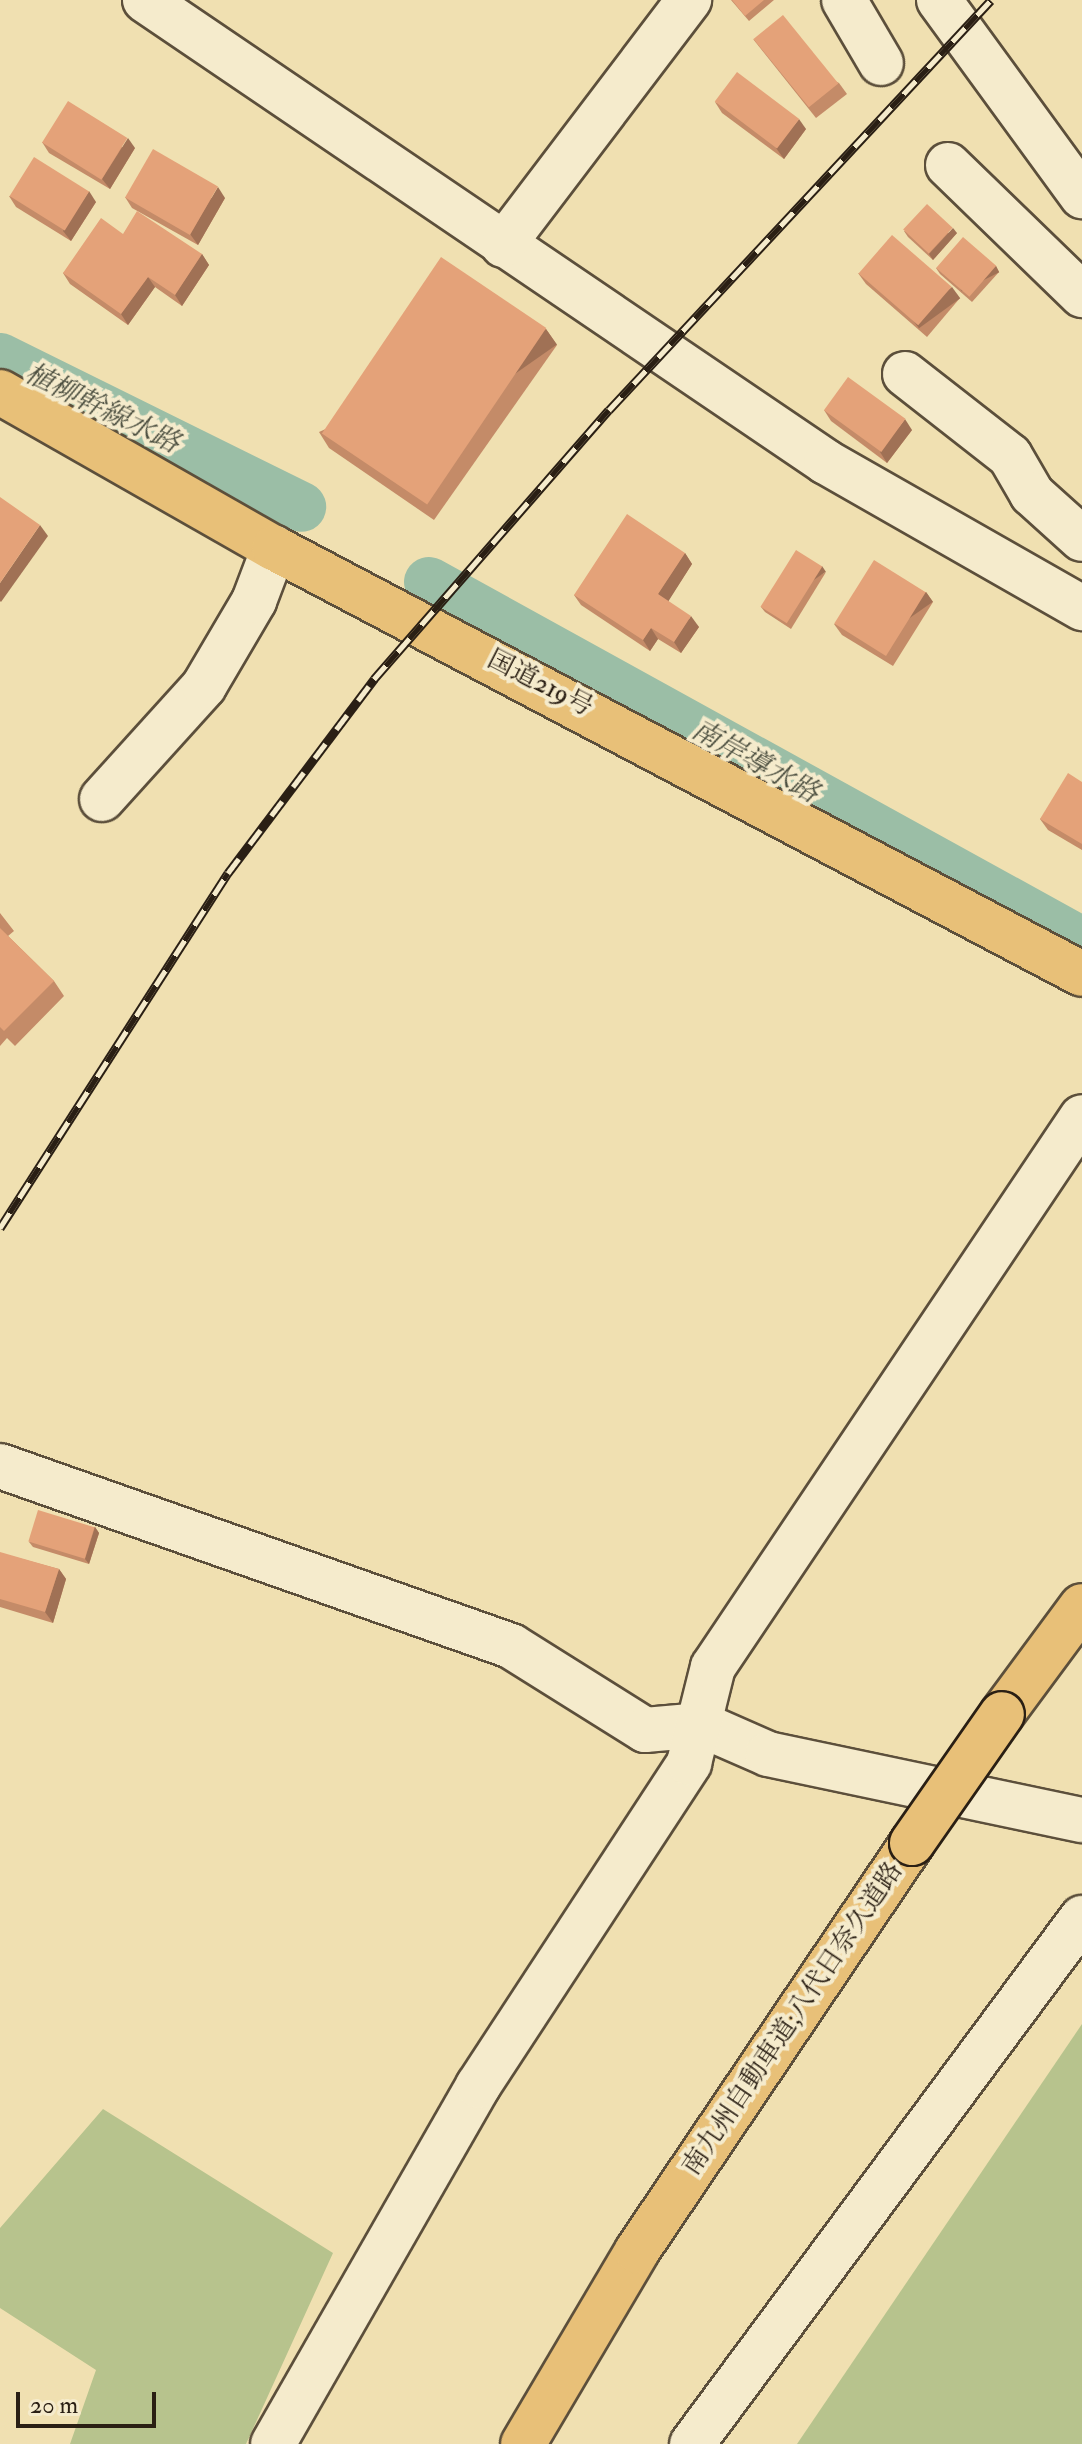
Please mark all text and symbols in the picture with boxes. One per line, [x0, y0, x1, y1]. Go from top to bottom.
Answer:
water label: 植柳幹線水路 [19, 357, 185, 461]
street label: 国道219号 [482, 644, 598, 724]
water label: 南岸導水路 [686, 713, 824, 811]
street label: 南九州自動車道;八代日奈久道路 [676, 1857, 910, 2181]
scale bar [20, 2376, 160, 2426]
text: 20 m [30, 2390, 78, 2421]

